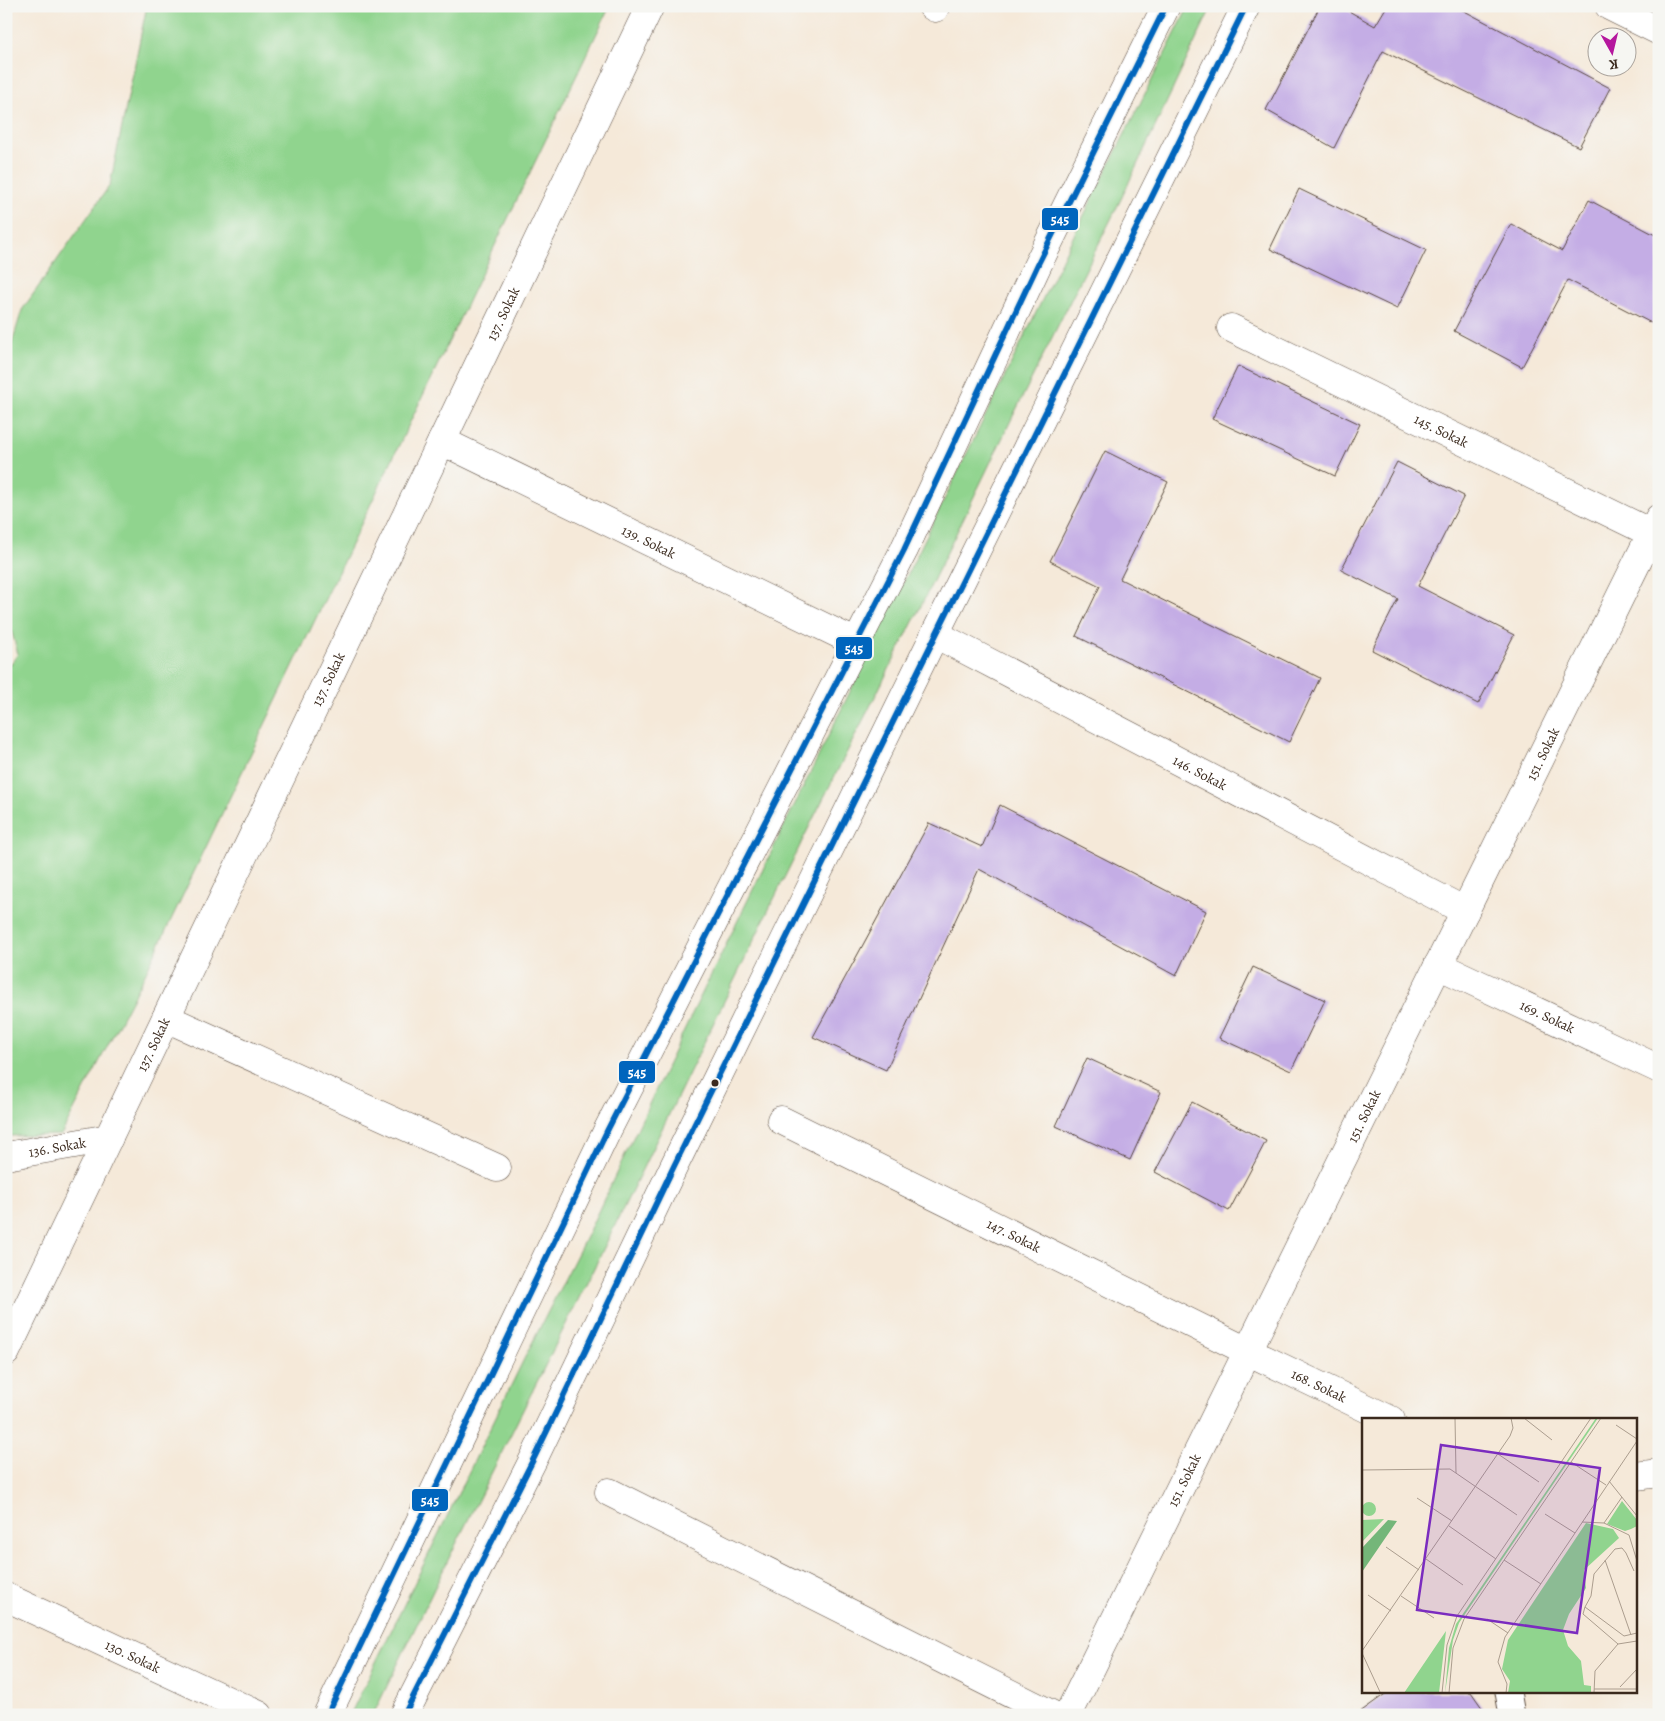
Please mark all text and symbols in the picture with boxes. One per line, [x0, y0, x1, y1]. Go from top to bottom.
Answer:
north arrow [1588, 28, 1638, 78]
text: K [1607, 54, 1620, 75]
line badge: 545 [1041, 207, 1079, 231]
text: 545 [1051, 210, 1069, 229]
street label: 137. Sokak [482, 284, 524, 344]
street label: 145. Sokak [1411, 410, 1471, 452]
street label: 139. Sokak [618, 521, 679, 563]
line badge: 545 [835, 636, 873, 660]
text: 545 [845, 639, 863, 658]
street label: 137. Sokak [307, 649, 349, 709]
street label: 151. Sokak [1522, 724, 1564, 784]
street label: 146. Sokak [1169, 751, 1230, 795]
street label: 169. Sokak [1517, 996, 1578, 1038]
street label: 137. Sokak [133, 1014, 175, 1075]
line badge: 545 [618, 1060, 656, 1084]
text: 545 [628, 1063, 646, 1082]
unlabelled marker [710, 1078, 720, 1088]
street label: 151. Sokak [1343, 1087, 1385, 1146]
street label: 136. Sokak [27, 1133, 88, 1162]
street label: 147. Sokak [983, 1215, 1044, 1257]
street label: 168. Sokak [1288, 1365, 1350, 1407]
inset map [1362, 1418, 1638, 1694]
street label: 151. Sokak [1163, 1451, 1206, 1510]
line badge: 545 [411, 1488, 449, 1512]
text: 545 [421, 1491, 439, 1510]
street label: 130. Sokak [102, 1636, 164, 1678]

